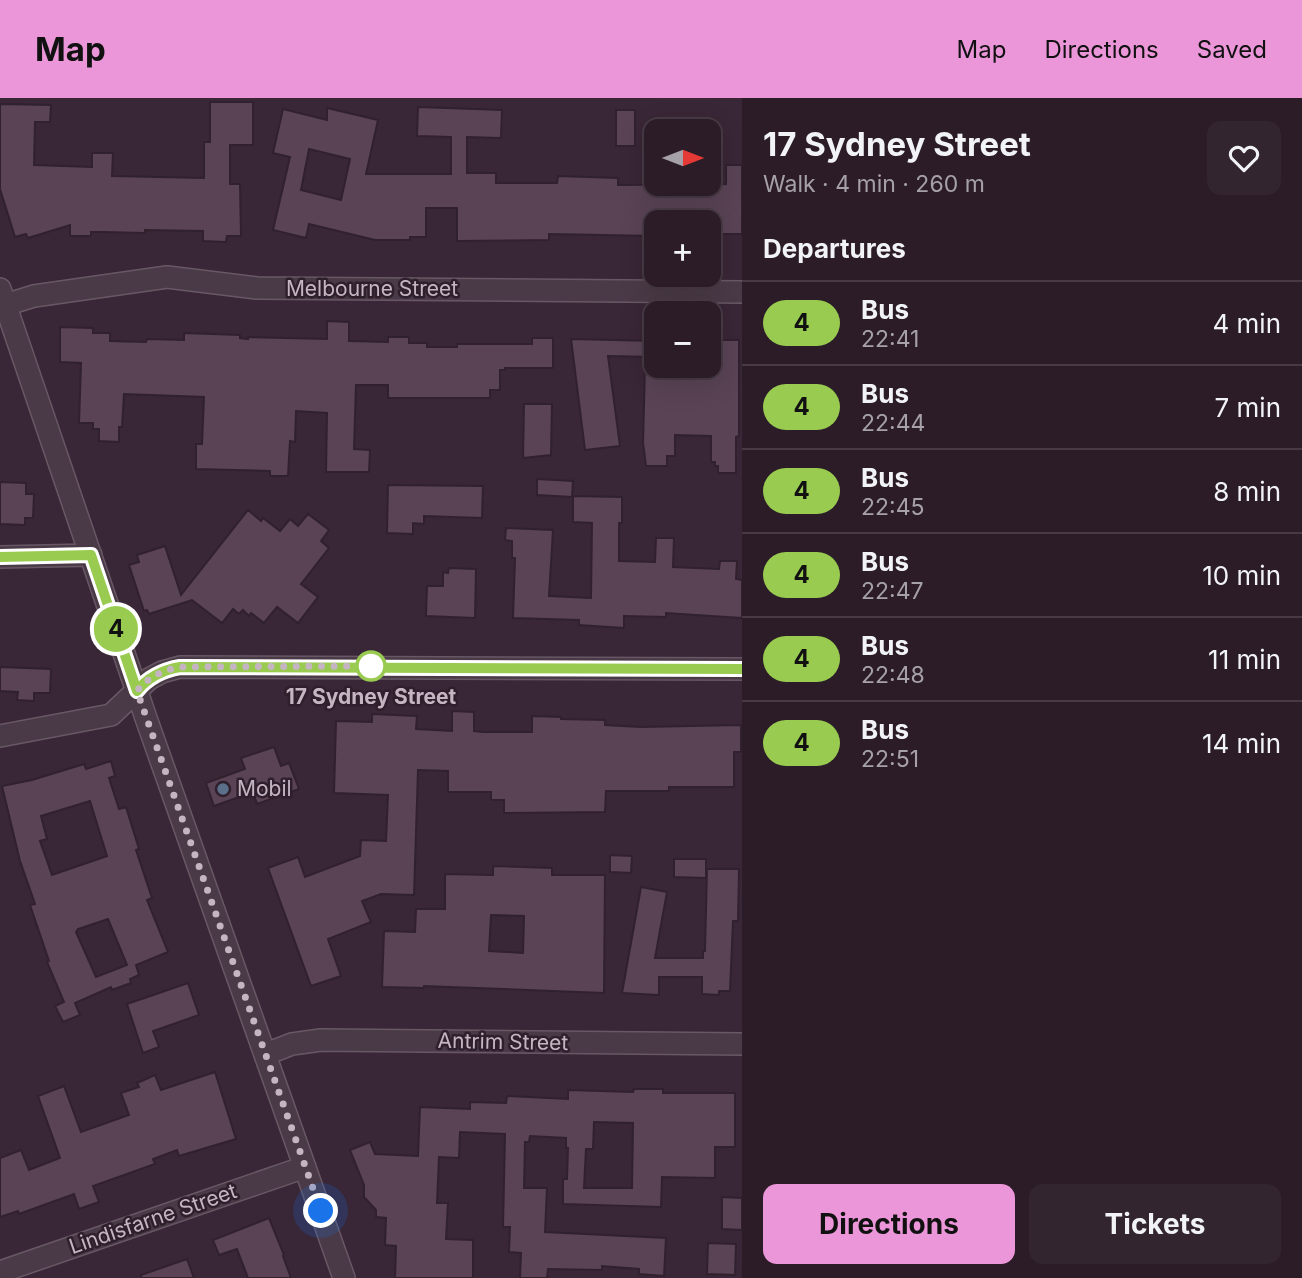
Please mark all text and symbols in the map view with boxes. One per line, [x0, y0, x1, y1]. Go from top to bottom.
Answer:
text: Map [35, 29, 106, 69]
text: Map [957, 35, 1006, 64]
text: Directions [1044, 35, 1159, 64]
text: Saved [1197, 35, 1267, 64]
north arrow [644, 119, 721, 196]
map controls [644, 119, 721, 378]
button: heart [1207, 121, 1281, 195]
text: 17 Sydney Street [763, 124, 1031, 164]
text: Walk · 4 min · 260 m [763, 170, 985, 198]
button: + [644, 210, 721, 287]
text: Departures [763, 233, 906, 264]
street label: Melbourne Street [286, 276, 458, 301]
text: Bus [861, 294, 909, 325]
button: − [644, 301, 721, 378]
text: 4 [793, 308, 810, 337]
text: 4 min [1212, 308, 1281, 339]
text: 22:41 [861, 325, 919, 353]
text: Bus [861, 378, 909, 409]
text: 4 [793, 392, 810, 421]
text: 7 min [1215, 392, 1281, 423]
text: 22:44 [861, 409, 925, 437]
text: Bus [861, 462, 909, 493]
text: 4 [793, 476, 810, 505]
text: 8 min [1213, 476, 1281, 507]
text: 22:45 [861, 493, 925, 521]
text: Bus [861, 546, 909, 577]
text: 4 [793, 560, 810, 589]
text: 10 min [1202, 560, 1281, 591]
text: 22:47 [861, 577, 924, 605]
line badge: 4 [93, 606, 139, 652]
text: 4 [108, 614, 124, 643]
text: Bus [861, 630, 909, 661]
text: 4 [793, 644, 810, 673]
text: 11 min [1208, 644, 1281, 675]
marker: 17 Sydney Street [356, 651, 386, 681]
text: 22:48 [861, 661, 925, 689]
place label: 17 Sydney Street [286, 684, 457, 709]
text: Bus [861, 714, 909, 745]
text: 4 [793, 728, 810, 757]
text: 14 min [1202, 728, 1281, 759]
text: 22:51 [861, 745, 919, 773]
place label: Mobil [237, 776, 292, 801]
marker: Mobil [215, 781, 231, 797]
street label: Antrim Street [437, 1028, 569, 1055]
street label: Lindisfarne Street [66, 1178, 240, 1259]
button: Directions [763, 1184, 1015, 1264]
button: Tickets [1029, 1184, 1281, 1264]
your location [303, 1193, 338, 1228]

